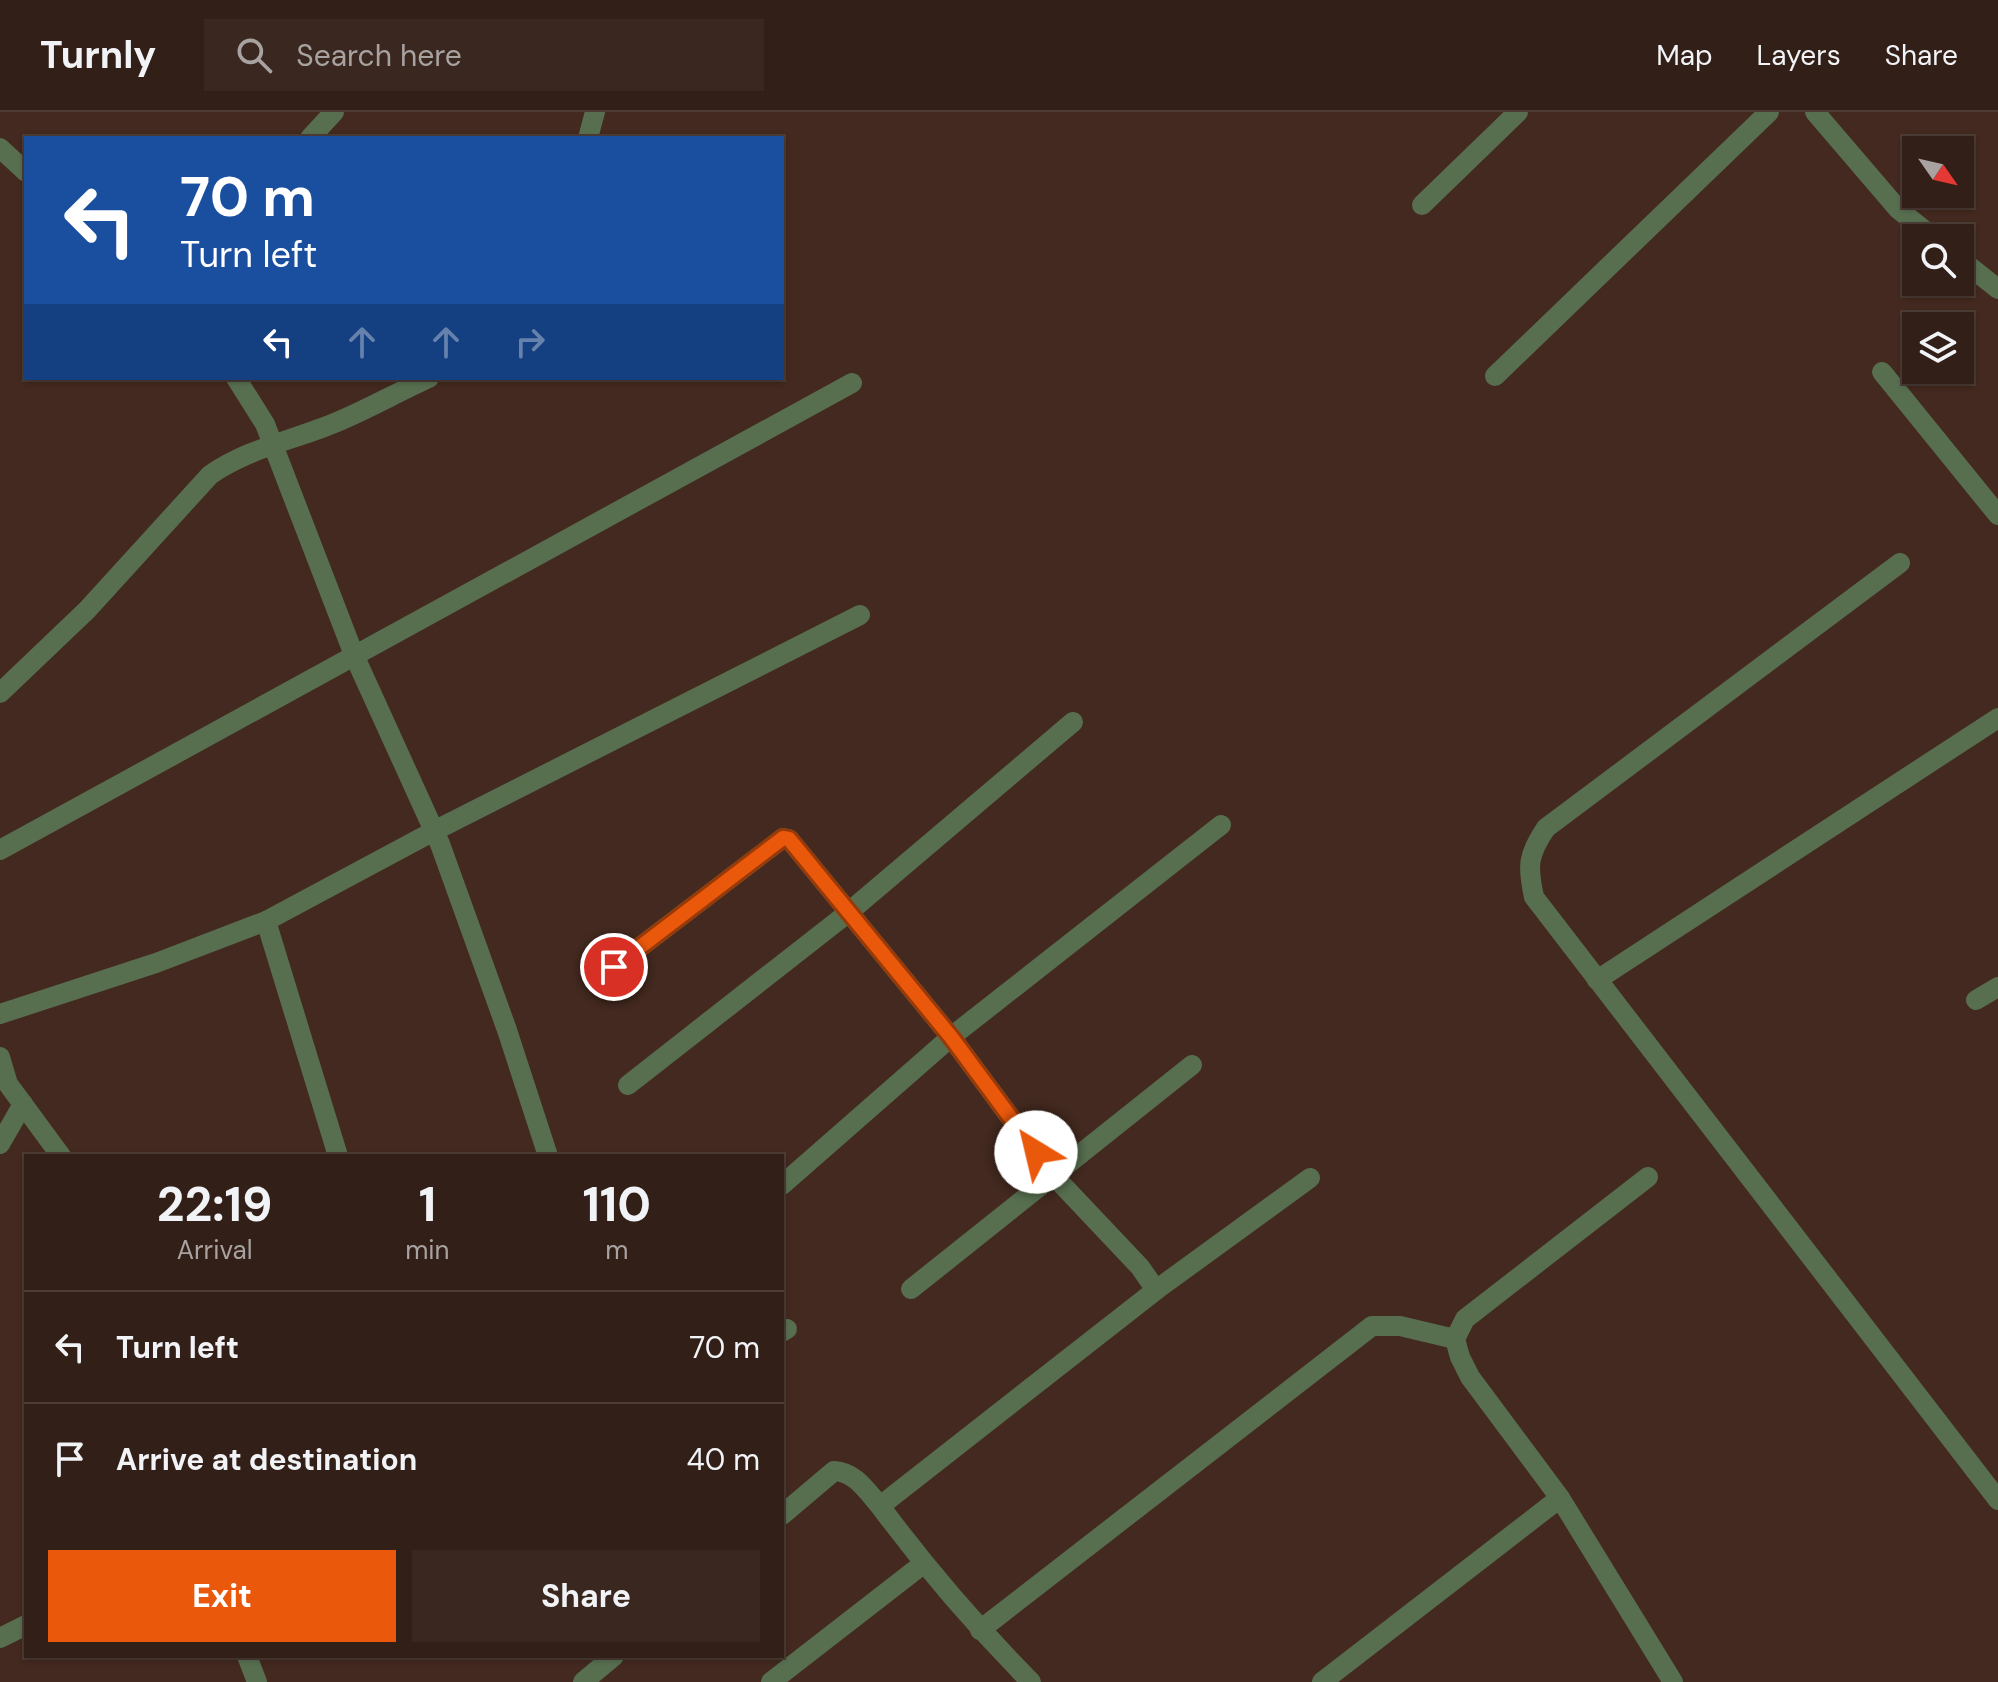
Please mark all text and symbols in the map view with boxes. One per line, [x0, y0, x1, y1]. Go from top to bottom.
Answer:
search box [204, 19, 764, 91]
text: Turnly [40, 30, 156, 80]
icon: search [232, 33, 276, 77]
text: Search here [296, 36, 462, 75]
text: Map [1656, 37, 1713, 74]
text: Layers [1757, 37, 1841, 74]
text: Share [1885, 37, 1958, 74]
north arrow [1902, 136, 1974, 208]
map controls [1902, 136, 1974, 384]
text: 70 m [180, 160, 315, 233]
icon: left [48, 168, 152, 272]
button: search [1902, 224, 1974, 296]
text: Turn left [180, 231, 317, 278]
button: layers [1902, 312, 1974, 384]
icon: left [256, 320, 300, 364]
icon: ahead [340, 320, 384, 364]
icon: ahead [424, 320, 468, 364]
icon: right [508, 320, 552, 364]
pin [580, 933, 648, 1001]
icon: arrive [592, 945, 636, 989]
position arrow [994, 1110, 1078, 1194]
text: 22:19 [157, 1173, 272, 1236]
text: 1 [419, 1173, 436, 1236]
text: 110 [582, 1173, 651, 1236]
text: Arrival [177, 1233, 252, 1267]
text: min [405, 1233, 450, 1267]
text: m [605, 1233, 628, 1267]
icon: left [48, 1325, 92, 1369]
text: Turn left [116, 1328, 239, 1367]
text: 70 m [689, 1328, 760, 1367]
icon: arrive [48, 1437, 92, 1481]
text: Arrive at destination [116, 1440, 417, 1479]
text: 40 m [687, 1440, 760, 1479]
button: Exit [48, 1550, 396, 1642]
button: Share [412, 1550, 760, 1642]

